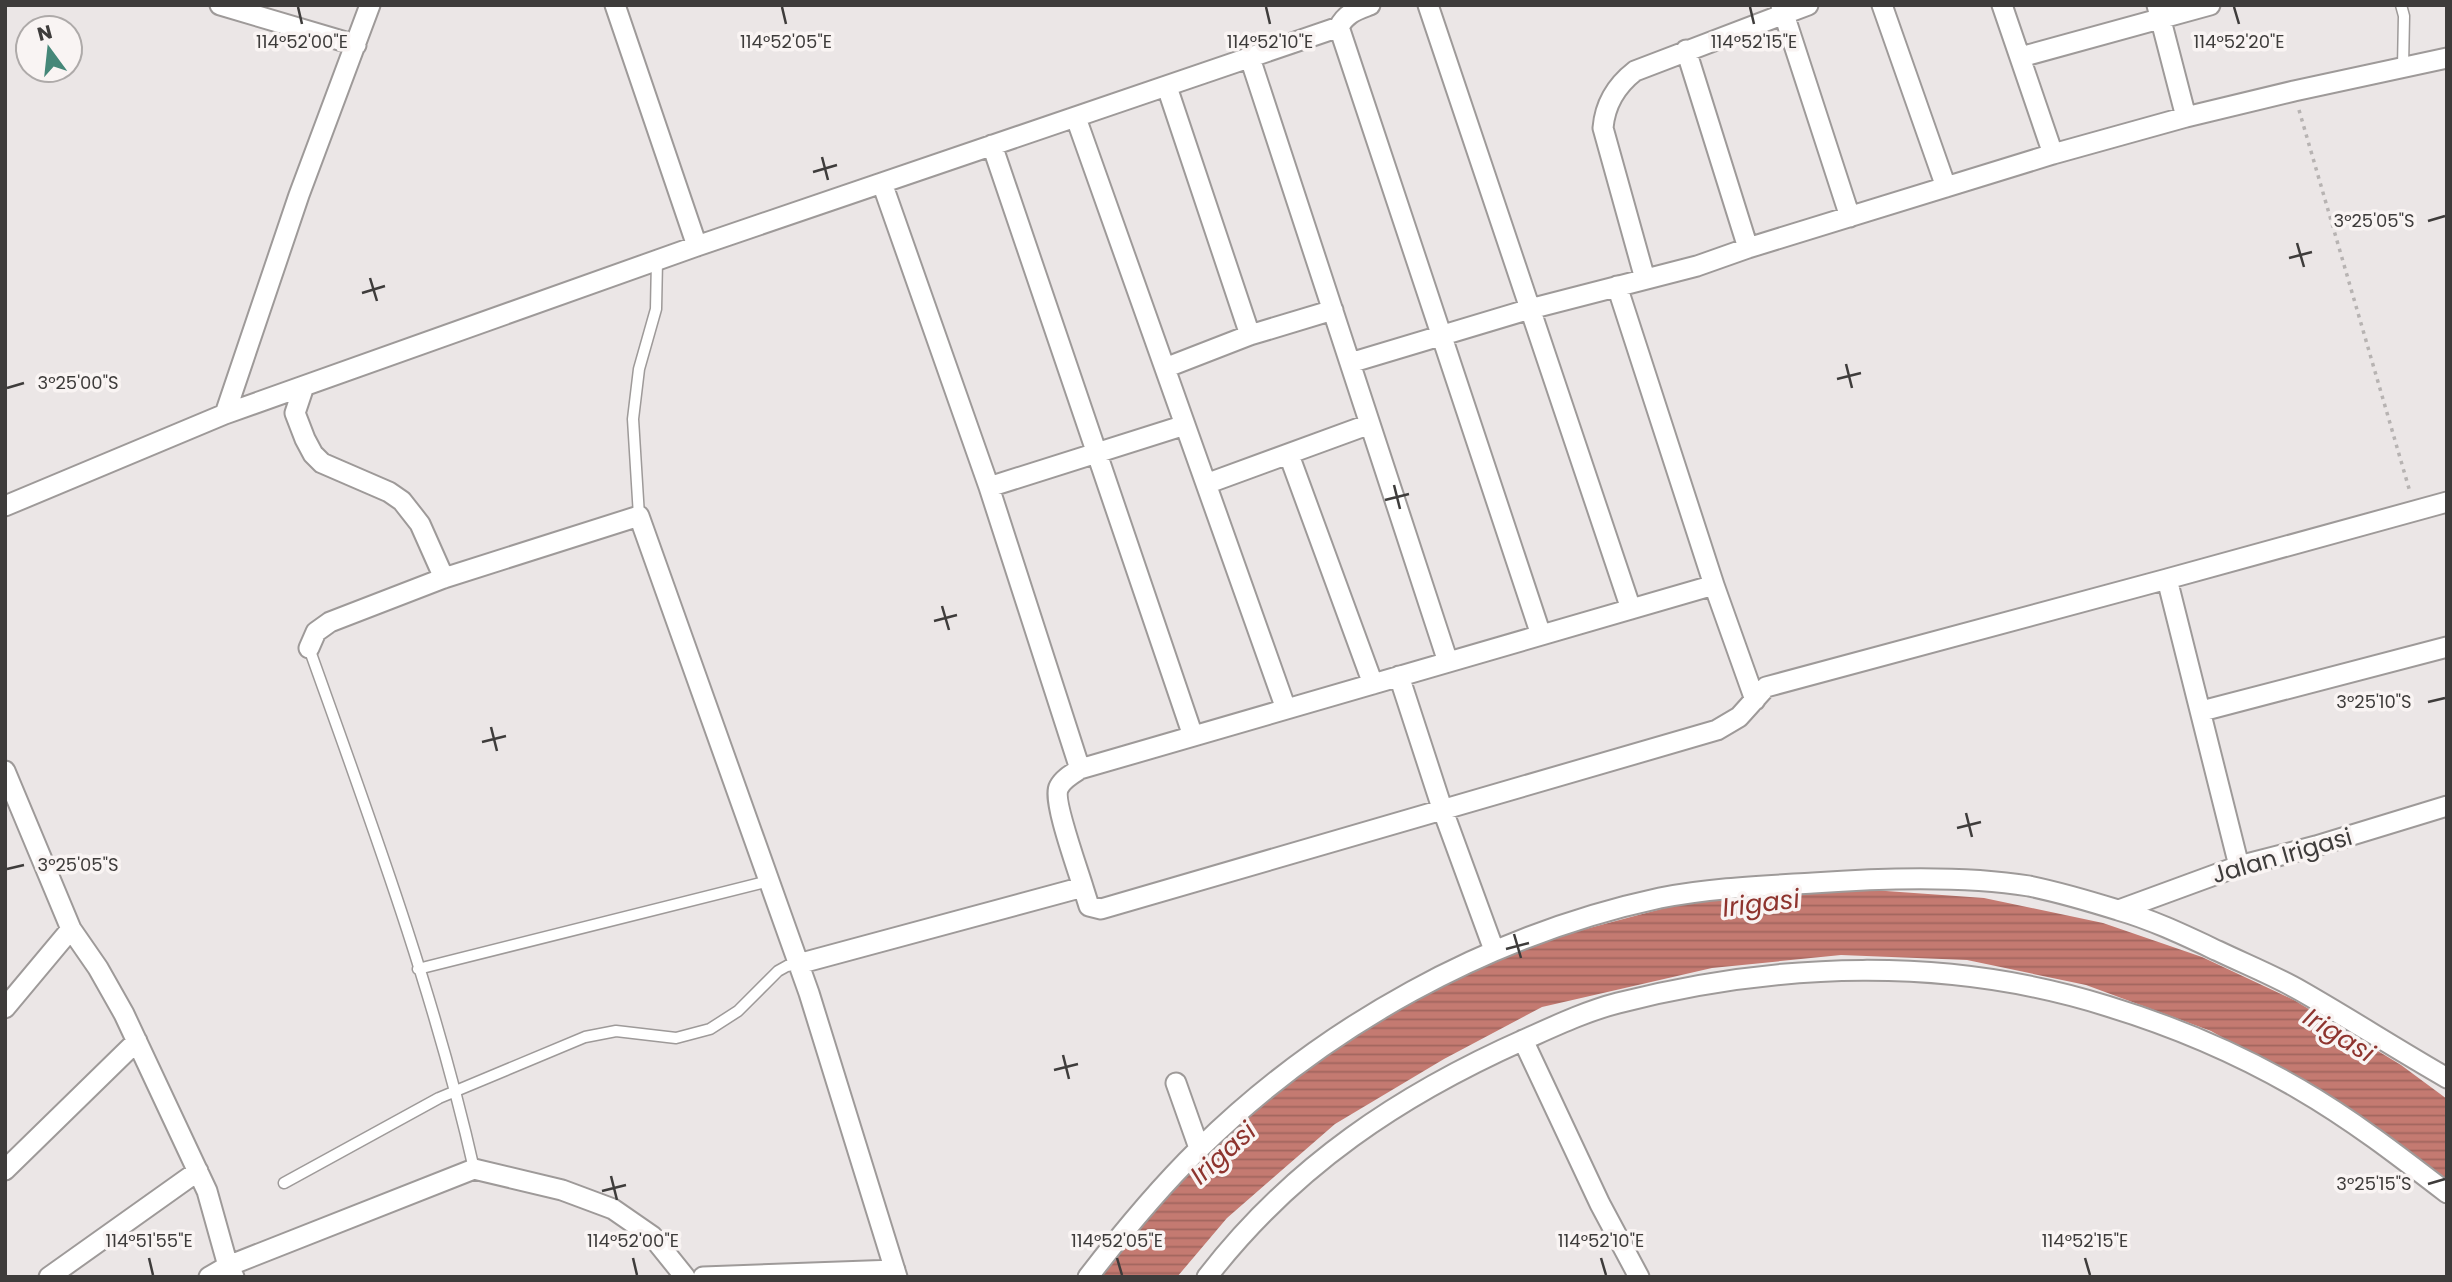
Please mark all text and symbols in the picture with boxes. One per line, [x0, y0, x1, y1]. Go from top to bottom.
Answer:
north arrow [14, 14, 84, 84]
text: N [34, 18, 55, 48]
text: 114°52'00"E [256, 29, 348, 54]
text: 114°52'05"E [740, 29, 832, 54]
text: 114°52'10"E [1227, 29, 1313, 54]
text: 114°52'15"E [1711, 29, 1797, 54]
text: 114°52'20"E [2194, 29, 2284, 54]
text: 3°25'05"S [2334, 208, 2414, 233]
text: 3°25'00"S [38, 370, 118, 395]
text: 3°25'10"S [2336, 689, 2412, 714]
street label: Jalan Irigasi [2208, 820, 2356, 891]
text: 3°25'05"S [38, 852, 118, 877]
water label: Irigasi [1720, 880, 1802, 926]
water label: Irigasi [2297, 999, 2382, 1071]
water label: Irigasi [1182, 1113, 1264, 1192]
text: 3°25'15"S [2336, 1171, 2412, 1196]
text: 114°51'55"E [105, 1228, 193, 1253]
text: 114°52'00"E [587, 1228, 679, 1253]
text: 114°52'05"E [1071, 1228, 1163, 1253]
text: 114°52'10"E [1558, 1228, 1644, 1253]
text: 114°52'15"E [2042, 1228, 2128, 1253]

